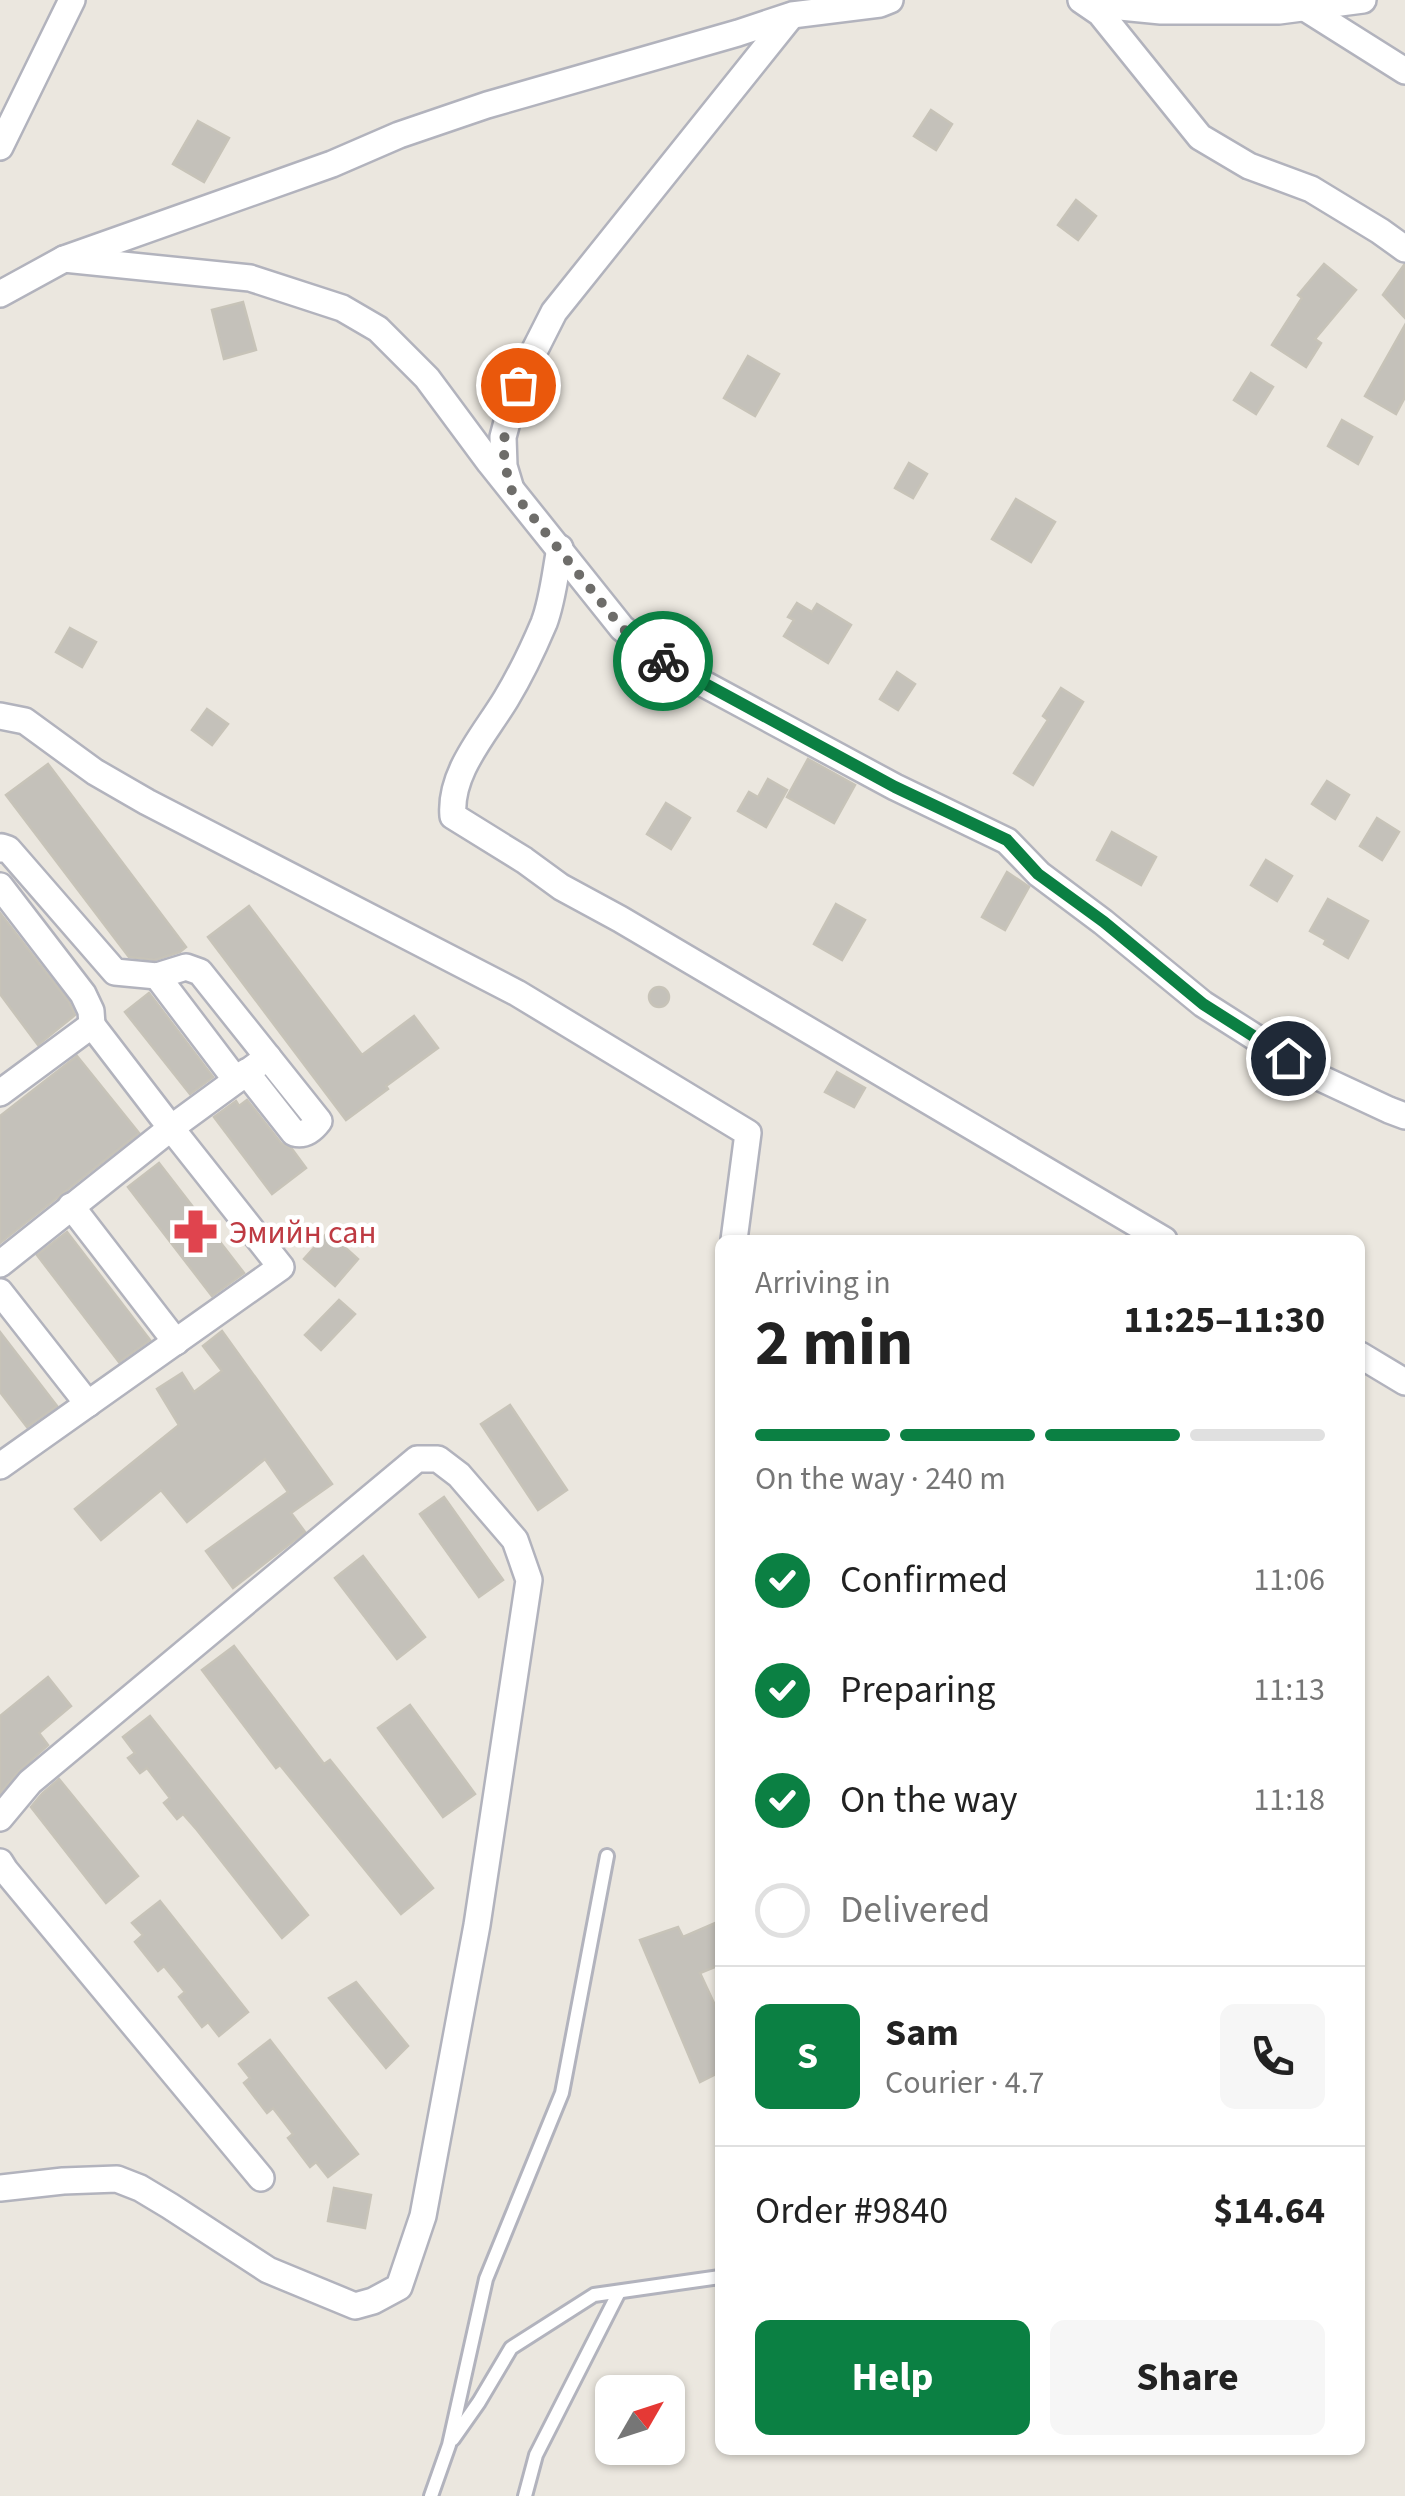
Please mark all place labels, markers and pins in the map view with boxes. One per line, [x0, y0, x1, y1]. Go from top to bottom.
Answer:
pin [476, 343, 561, 428]
pin [1246, 1016, 1331, 1101]
pharmacy icon: Эмийн сан [172, 1208, 220, 1256]
place label: Эмийн сан [229, 1210, 376, 1256]

